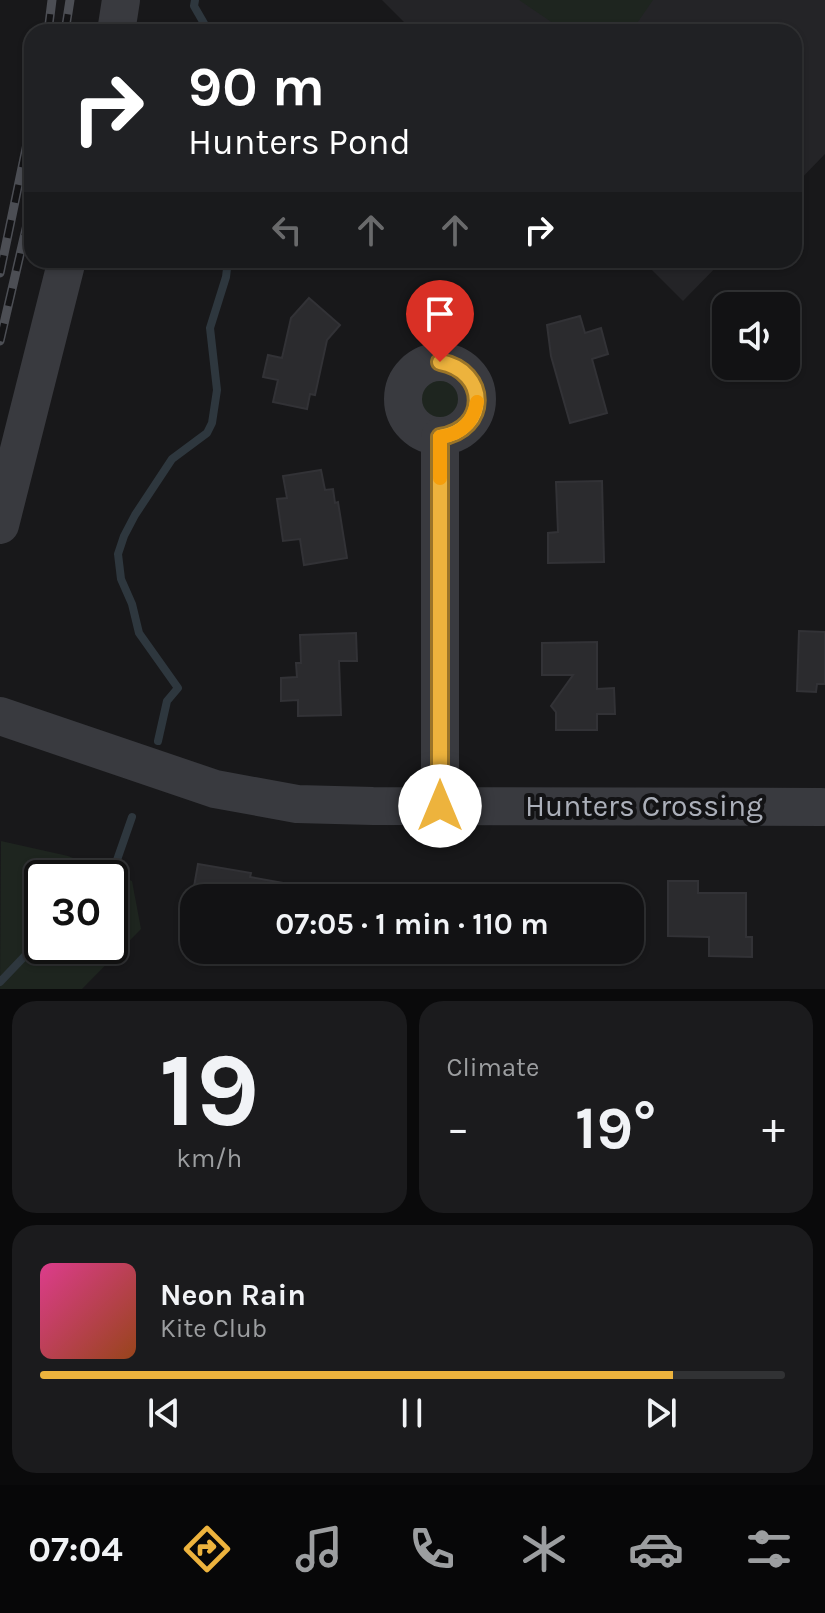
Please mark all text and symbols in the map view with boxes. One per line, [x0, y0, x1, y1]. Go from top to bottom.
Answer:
text: 90 m [188, 54, 325, 119]
icon: right [56, 56, 160, 160]
text: Hunters Pond [188, 121, 411, 163]
icon: left [265, 208, 309, 252]
icon: ahead [349, 208, 393, 252]
icon: ahead [433, 208, 477, 252]
icon: right [517, 208, 561, 252]
pin [406, 280, 474, 362]
icon: arrive [418, 292, 462, 336]
map controls [712, 292, 800, 380]
button: sound [712, 292, 800, 380]
position arrow [398, 764, 482, 848]
street label: Hunters Crossing [525, 788, 763, 824]
speed limit sign: 30 [24, 860, 128, 964]
text: 07:05 · 1 min · 110 m [275, 906, 549, 942]
text: 19 [159, 1030, 260, 1151]
text: Climate [447, 1052, 539, 1083]
text: 19° [575, 1093, 656, 1163]
text: − [447, 1103, 470, 1154]
text: + [762, 1103, 785, 1154]
text: km/h [176, 1143, 242, 1174]
text: Neon Rain [160, 1277, 306, 1313]
text: Kite Club [160, 1313, 267, 1344]
icon: previous [142, 1391, 186, 1435]
icon: pause [390, 1391, 434, 1435]
icon: next [639, 1391, 683, 1435]
icon: directions [179, 1521, 235, 1577]
icon: music [291, 1521, 347, 1577]
icon: phone [404, 1521, 460, 1577]
icon: climate [516, 1521, 572, 1577]
icon: car [628, 1521, 684, 1577]
icon: filters [741, 1521, 797, 1577]
text: 07:04 [28, 1528, 123, 1570]

